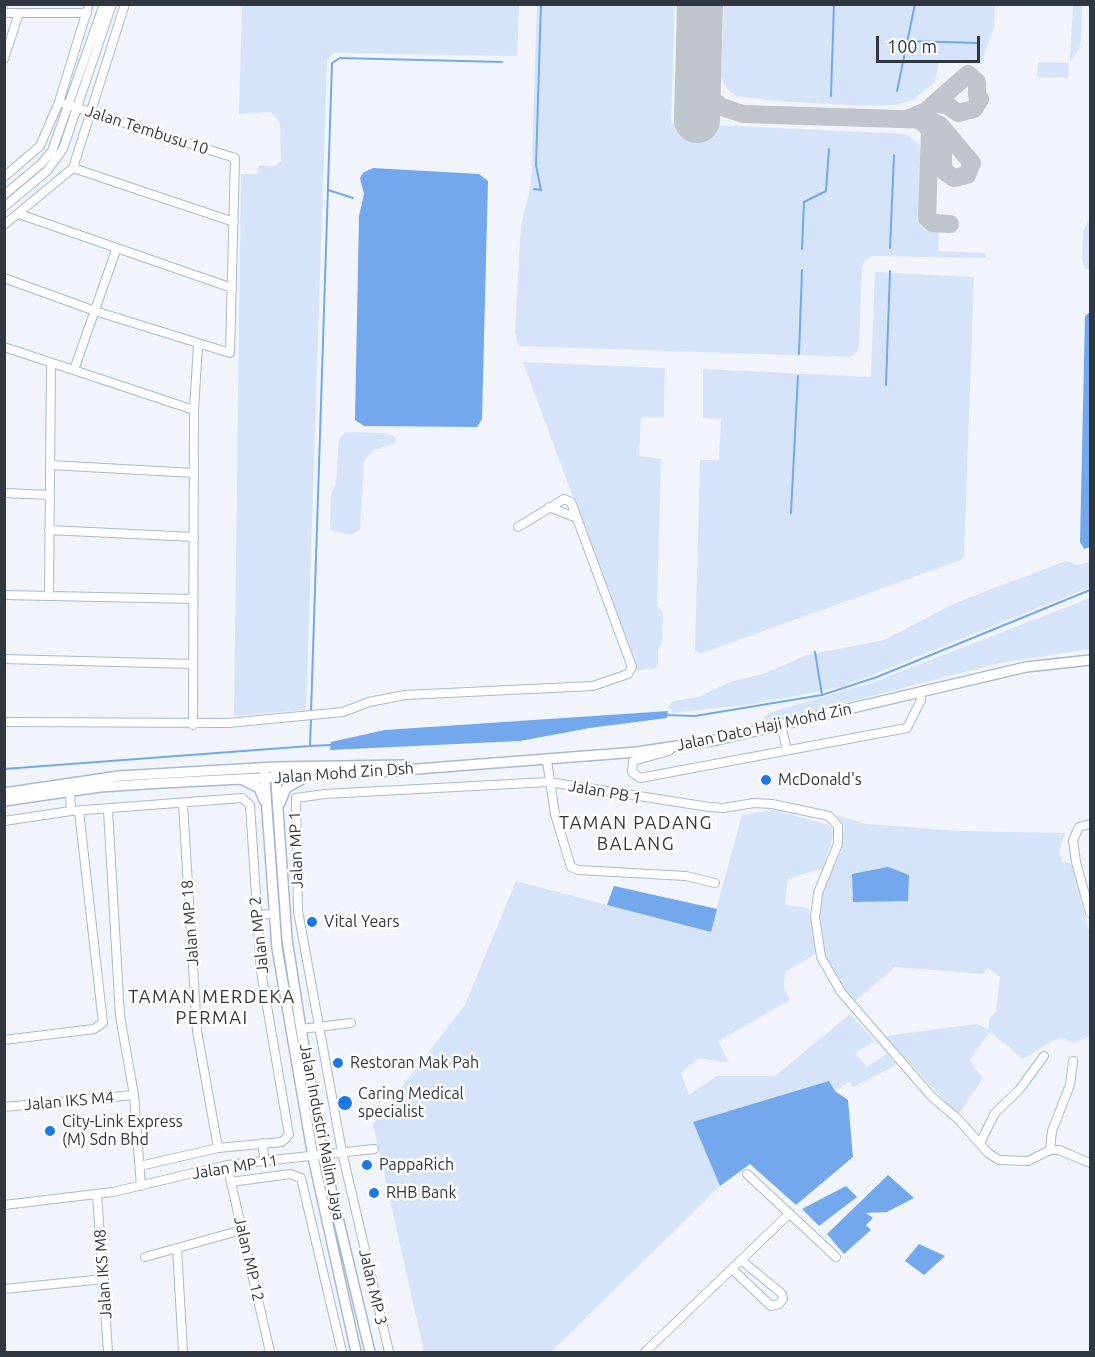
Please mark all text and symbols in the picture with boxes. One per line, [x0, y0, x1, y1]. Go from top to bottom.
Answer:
scale bar [879, 24, 982, 62]
text: 100 m [887, 36, 937, 56]
street label: Jalan Tembusu 10 [83, 101, 211, 159]
street label: Jalan Dato Haji Mohd Zin [675, 699, 853, 755]
street label: Jalan Mohd Zin Dsh [273, 759, 415, 787]
place label: McDonald's [778, 770, 862, 790]
marker: McDonald's [759, 773, 773, 787]
street label: Jalan PB 1 [567, 776, 643, 808]
street label: Jalan MP 1 [285, 811, 307, 889]
district label: TAMAN PADANG BALANG [559, 812, 713, 854]
street label: Jalan MP 18 [177, 879, 203, 967]
street label: Jalan MP 2 [245, 895, 273, 975]
place label: Vital Years [324, 912, 400, 932]
marker: Vital Years [305, 915, 319, 929]
district label: TAMAN MERDEKA PERMAI [128, 986, 296, 1028]
street label: Jalan Industri Malim Jaya [295, 1042, 349, 1222]
place label: Restoran Mak Pah [350, 1053, 479, 1073]
marker: Restoran Mak Pah [331, 1056, 345, 1070]
place label: Caring Medical specialist [358, 1084, 464, 1122]
street label: Jalan IKS M4 [23, 1088, 115, 1114]
marker: Caring Medical specialist [336, 1094, 354, 1112]
place label: City-Link Express (M) Sdn Bhd [62, 1112, 183, 1150]
marker: City-Link Express (M) Sdn Bhd [43, 1124, 57, 1138]
street label: Jalan MP 11 [191, 1151, 279, 1183]
place label: PappaRich [379, 1155, 454, 1175]
marker: PappaRich [360, 1158, 374, 1172]
place label: RHB Bank [386, 1183, 457, 1203]
marker: RHB Bank [367, 1186, 381, 1200]
street label: Jalan MP 12 [230, 1215, 268, 1303]
street label: Jalan IKS M8 [90, 1228, 116, 1320]
street label: Jalan MP 3 [355, 1247, 391, 1327]

